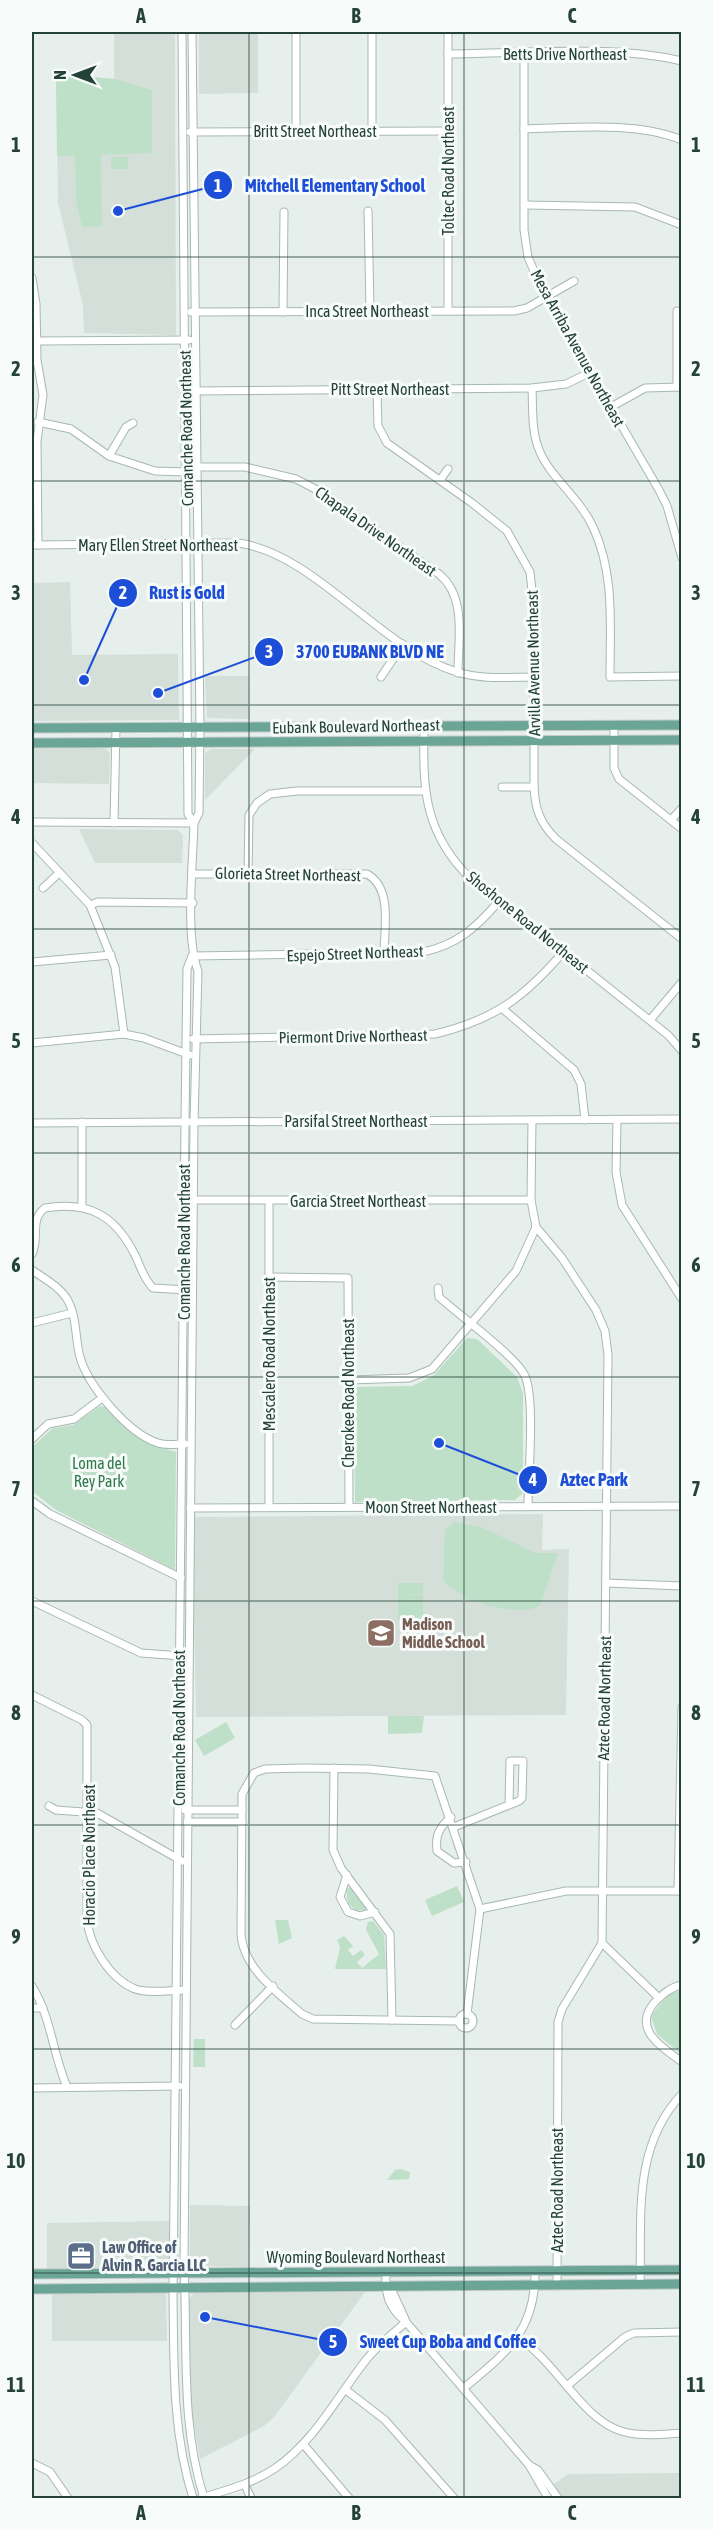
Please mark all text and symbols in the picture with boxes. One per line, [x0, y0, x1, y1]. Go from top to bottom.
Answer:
text: A [135, 4, 146, 27]
text: B [351, 4, 361, 27]
text: C [568, 4, 577, 27]
north arrow [45, 45, 105, 105]
street label: Betts Drive Northeast [503, 45, 627, 63]
text: N [51, 70, 69, 80]
street label: Toltec Road Northeast [439, 106, 457, 236]
street label: Britt Street Northeast [253, 122, 377, 140]
text: 1 [11, 133, 21, 156]
text: 1 [691, 133, 701, 156]
callout: Mitchell Elementary School [203, 167, 438, 203]
text: 1 [214, 175, 222, 196]
text: Mitchell Elementary School [245, 175, 425, 196]
street label: Mesa Arriba Avenue Northeast [527, 266, 629, 430]
street label: Inca Street Northeast [305, 302, 429, 320]
street label: Comanche Road Northeast [176, 349, 196, 506]
text: 2 [11, 357, 21, 380]
text: 2 [691, 357, 701, 380]
street label: Pitt Street Northeast [331, 380, 450, 398]
street label: Chapala Drive Northeast [312, 483, 440, 581]
street label: Mary Ellen Street Northeast [78, 536, 238, 555]
callout: Rust is Gold [108, 575, 237, 611]
text: 3 [11, 581, 21, 604]
text: 3 [691, 581, 701, 604]
text: 2 [119, 582, 127, 603]
text: Rust is Gold [149, 582, 225, 603]
street label: Arvilla Avenue Northeast [523, 589, 543, 736]
callout: 3700 EUBANK BLVD NE [254, 634, 456, 670]
text: 3 [265, 641, 273, 662]
text: 3700 EUBANK BLVD NE [296, 641, 444, 662]
street label: Eubank Boulevard Northeast [272, 716, 440, 736]
text: 4 [10, 805, 21, 828]
text: 4 [690, 805, 701, 828]
street label: Glorieta Street Northeast [215, 864, 362, 884]
street label: Shoshone Road Northeast [463, 867, 593, 977]
street label: Espejo Street Northeast [286, 942, 424, 965]
street label: Piermont Drive Northeast [278, 1026, 428, 1046]
text: 5 [11, 1029, 21, 1052]
text: 5 [691, 1029, 701, 1052]
street label: Parsifal Street Northeast [284, 1112, 428, 1130]
street label: Comanche Road Northeast [175, 1164, 193, 1320]
street label: Garcia Street Northeast [290, 1192, 426, 1210]
text: 6 [11, 1253, 21, 1276]
text: 6 [691, 1253, 701, 1276]
street label: Mescalero Road Northeast [260, 1276, 278, 1431]
street label: Cherokee Road Northeast [339, 1318, 357, 1468]
park label: Loma del Rey Park [72, 1454, 127, 1491]
callout: Aztec Park [518, 1462, 640, 1498]
text: 4 [528, 1469, 537, 1490]
text: Aztec Park [559, 1469, 629, 1490]
text: 7 [11, 1477, 21, 1500]
text: 7 [691, 1477, 701, 1500]
street label: Moon Street Northeast [365, 1498, 497, 1516]
place label: Madison Middle School [402, 1615, 486, 1651]
school or university icon: Madison Middle School [365, 1617, 397, 1649]
street label: Aztec Road Northeast [594, 1635, 614, 1761]
street label: Comanche Road Northeast [170, 1650, 188, 1806]
text: 8 [11, 1701, 21, 1724]
text: 8 [691, 1701, 701, 1724]
street label: Horacio Place Northeast [80, 1784, 98, 1926]
text: 9 [11, 1925, 21, 1948]
text: 9 [691, 1925, 701, 1948]
street label: Aztec Road Northeast [548, 2127, 566, 2252]
text: 10 [7, 2149, 25, 2172]
text: 10 [687, 2149, 705, 2172]
place label: Law Office of Alvin R. Garcia LLC [101, 2238, 207, 2274]
office icon: Law Office of Alvin R. Garcia LLC [65, 2240, 97, 2272]
street label: Wyoming Boulevard Northeast [267, 2248, 446, 2267]
callout: Sweet Cup Boba and Coffee [318, 2324, 549, 2360]
text: 5 [329, 2331, 337, 2352]
text: Sweet Cup Boba and Coffee [360, 2331, 536, 2352]
text: 11 [7, 2373, 25, 2396]
text: 11 [687, 2373, 705, 2396]
text: A [135, 2501, 146, 2524]
text: B [351, 2501, 361, 2524]
text: C [568, 2501, 577, 2524]

